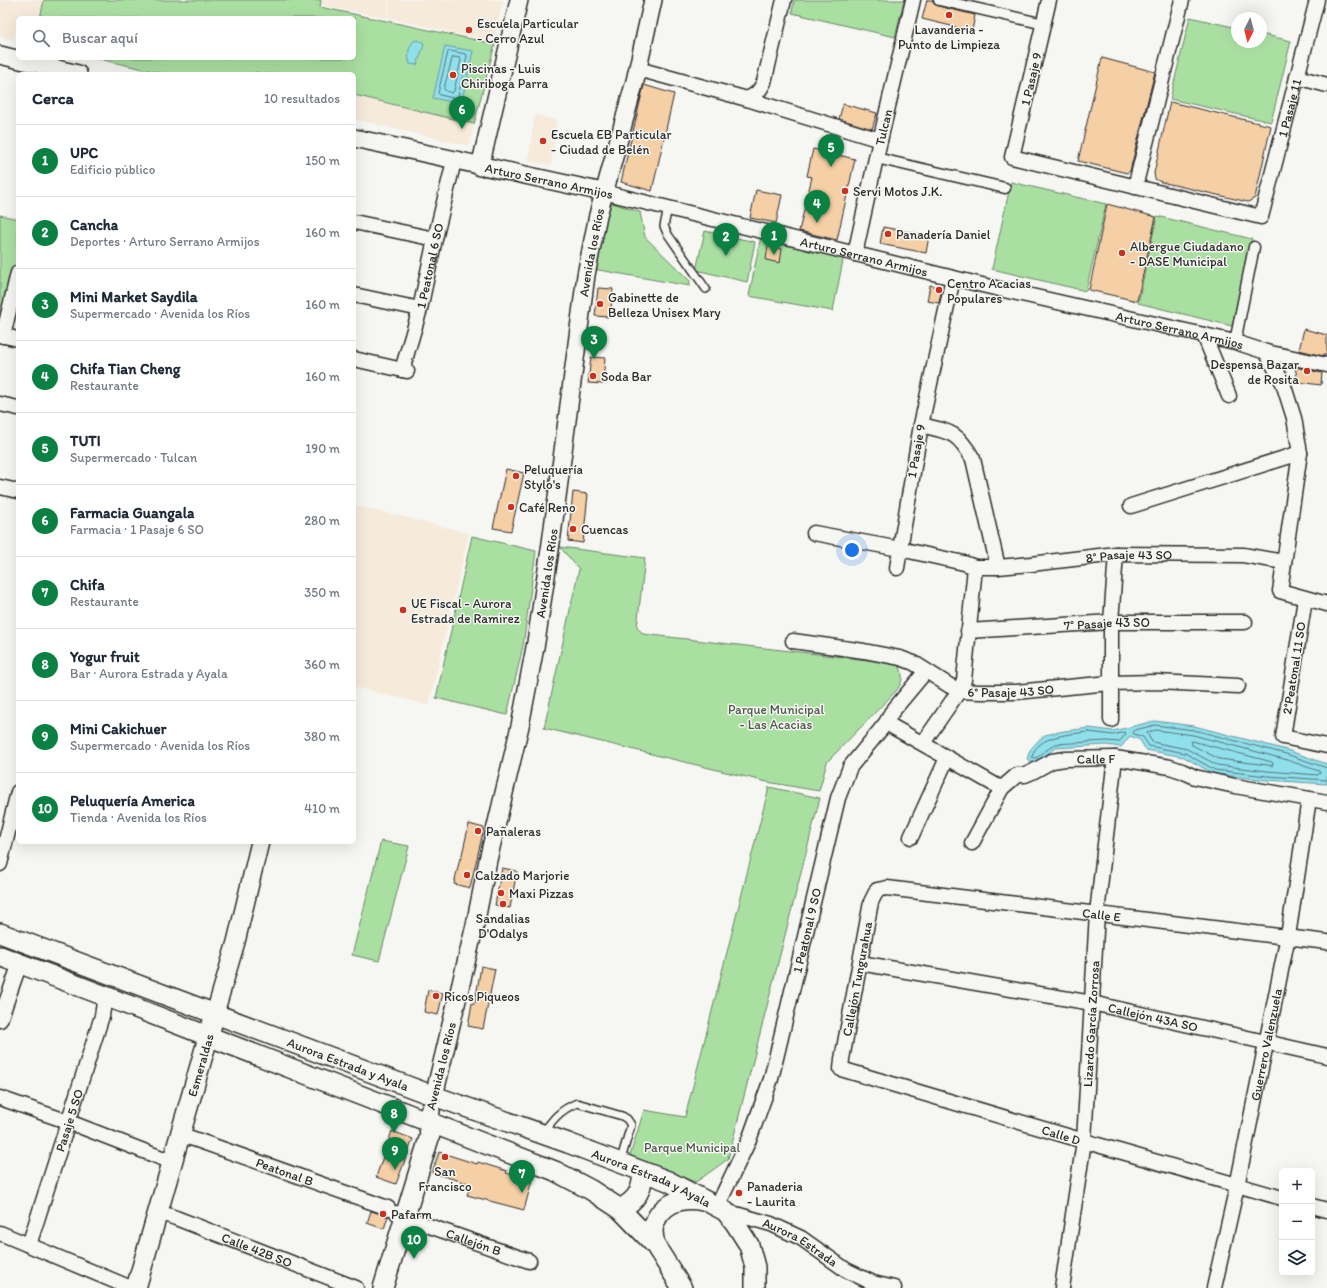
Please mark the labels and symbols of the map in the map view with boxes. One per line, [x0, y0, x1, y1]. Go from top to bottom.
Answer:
marker: Lavanderia - Punto de Limpieza [944, 10, 954, 20]
north arrow [1231, 12, 1267, 48]
place label: Escuela Particular - Cerro Azul [477, 16, 578, 46]
place label: Lavanderia - Punto de Limpieza [898, 22, 1000, 52]
marker: Escuela Particular - Cerro Azul [464, 25, 474, 35]
street label: 1 Pasaje 9 [1018, 51, 1044, 107]
place label: Piscinas - Luis Chiriboga Parra [461, 61, 549, 91]
marker: Piscinas - Luis Chiriboga Parra [448, 70, 458, 80]
street label: 1 Pasaje 11 [1274, 77, 1304, 139]
pin: 6 [449, 96, 475, 129]
street label: Tulcan [872, 107, 895, 147]
place label: Escuela EB Particular - Ciudad de Belén [551, 127, 671, 157]
pin: 5 [818, 134, 844, 167]
marker: Escuela EB Particular - Ciudad de Belén [538, 136, 548, 146]
street label: Arturo Serrano Armijos [484, 160, 615, 202]
place label: Servi Motos J.K. [853, 184, 942, 199]
marker: Servi Motos J.K. [840, 186, 850, 196]
pin: 4 [804, 190, 830, 223]
street label: Avenida los Ríos [576, 206, 607, 298]
street label: 1 Peatonal 6 SO [413, 221, 446, 310]
pin: 1 [761, 222, 787, 255]
pin: 2 [713, 223, 739, 256]
place label: Panadería Daniel [896, 227, 991, 242]
marker: Panadería Daniel [883, 229, 893, 239]
street label: Arturo Serrano Armijos [799, 233, 930, 279]
place label: Albergue Ciudadano - DASE Municipal [1130, 239, 1244, 269]
marker: Albergue Ciudadano - DASE Municipal [1117, 248, 1127, 258]
place label: Centro Acacias Populares [947, 276, 1031, 306]
marker: Centro Acacias Populares [934, 285, 944, 295]
place label: Gabinette de Belleza Unisex Mary [608, 290, 721, 320]
marker: Gabinette de Belleza Unisex Mary [595, 299, 605, 309]
street label: Arturo Serrano Armijos [1114, 308, 1246, 352]
pin: 3 [581, 326, 607, 359]
place label: Despensa Bazar de Rosita [1210, 357, 1300, 387]
marker: Despensa Bazar de Rosita [1302, 366, 1312, 376]
place label: Soda Bar [601, 369, 651, 384]
marker: Soda Bar [588, 371, 598, 381]
street label: 1 Pasaje 9 [904, 423, 928, 479]
place label: Peluquería Stylo's [524, 462, 584, 492]
marker: Peluquería Stylo's [511, 471, 521, 481]
place label: Café Reno [519, 500, 576, 515]
marker: Café Reno [506, 502, 516, 512]
place label: Cuencas [581, 522, 629, 537]
marker: Cuencas [568, 524, 578, 534]
street label: Avenida los Ríos [532, 527, 560, 619]
your location [842, 540, 862, 560]
street label: 8° Pasaje 43 SO [1085, 546, 1172, 565]
place label: UE Fiscal - Aurora Estrada de Ramirez [411, 596, 520, 626]
marker: UE Fiscal - Aurora Estrada de Ramirez [398, 605, 408, 615]
street label: 7° Pasaje 43 SO [1063, 614, 1150, 632]
street label: 2°Peatonal 11 SO [1279, 620, 1309, 716]
street label: 6° Pasaje 43 SO [967, 681, 1055, 700]
park label: Parque Municipal - Las Acacias [728, 702, 824, 732]
street label: Calle F [1077, 750, 1115, 766]
place label: Pañaleras [486, 824, 541, 839]
marker: Pañaleras [473, 826, 483, 836]
place label: Calzado Marjorie [475, 868, 569, 883]
marker: Calzado Marjorie [462, 870, 472, 880]
place label: Maxi Pizzas [509, 886, 574, 901]
street label: 1 Peatonal 9 SO [789, 886, 824, 974]
marker: Maxi Pizzas [496, 888, 506, 898]
marker: Sandalias D'Odalys [498, 899, 508, 909]
street label: Calle E [1081, 905, 1122, 924]
place label: Sandalias D'Odalys [476, 911, 530, 941]
street label: Callejón Tungurahua [839, 920, 875, 1038]
street label: Lizardo García Zorrosa [1080, 960, 1102, 1087]
street label: Guerrero Valenzuela [1247, 987, 1285, 1102]
place label: Ricos Piqueos [444, 989, 520, 1004]
marker: Ricos Piqueos [431, 991, 441, 1001]
street label: Callejón 43A SO [1107, 999, 1199, 1034]
street label: Avenida los Ríos [423, 1020, 459, 1112]
street label: Esmeraldas [184, 1032, 216, 1098]
street label: Aurora Estrada y Ayala [285, 1034, 411, 1093]
street label: Pasaje 5 SO [52, 1087, 86, 1153]
pin: 8 [381, 1100, 407, 1133]
street label: Calle D [1040, 1122, 1082, 1148]
pin: 9 [382, 1137, 408, 1170]
park label: Parque Municipal [644, 1140, 740, 1155]
street label: Aurora Estrada y Ayala [590, 1145, 714, 1210]
marker: San Francisco [440, 1152, 450, 1162]
street label: Peatonal B [254, 1154, 316, 1188]
pin: 7 [509, 1160, 535, 1193]
place label: San Francisco [418, 1164, 472, 1194]
place label: Panaderia - Laurita [747, 1179, 803, 1209]
marker: Panaderia - Laurita [734, 1188, 744, 1198]
place label: Pafarm [391, 1207, 432, 1222]
marker: Pafarm [378, 1209, 388, 1219]
street label: Aurora Estrada [761, 1215, 841, 1270]
street label: Callejón B [444, 1225, 503, 1258]
pin: 10 [401, 1226, 427, 1259]
street label: Calle 42B SO [220, 1229, 295, 1270]

